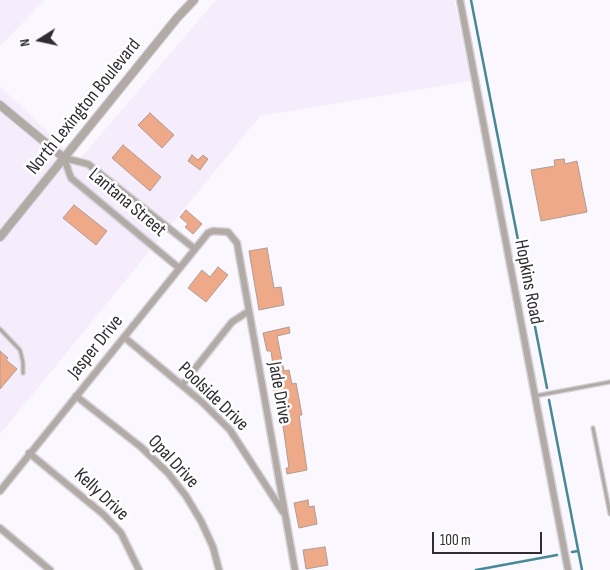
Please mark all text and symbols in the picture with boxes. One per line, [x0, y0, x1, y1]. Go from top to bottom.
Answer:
north arrow [15, 15, 65, 65]
street label: North Lexington Boulevard [22, 34, 146, 180]
street label: Lantana Street [84, 164, 170, 242]
street label: Hopkins Road [509, 238, 547, 326]
street label: Jasper Drive [63, 311, 129, 383]
street label: Poolside Drive [173, 358, 253, 436]
street label: Jade Drive [262, 360, 296, 426]
street label: Opal Drive [143, 431, 203, 493]
street label: Kelly Drive [69, 464, 133, 526]
scale bar [435, 522, 545, 554]
text: 100 m [440, 531, 471, 550]

